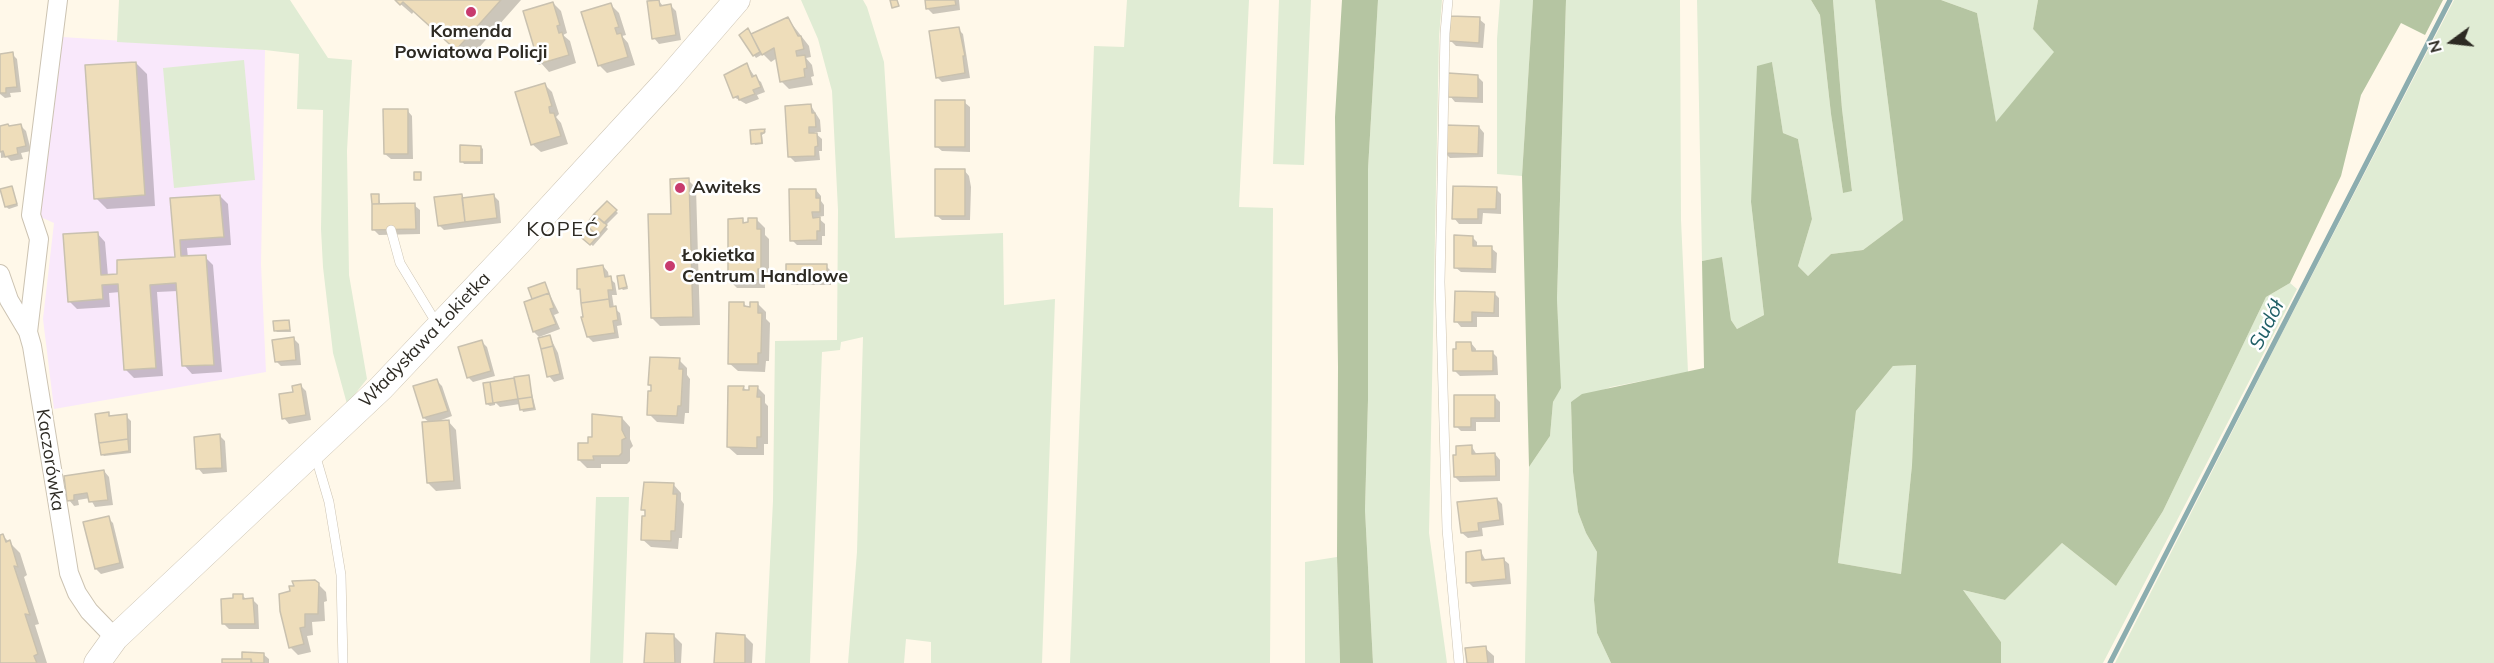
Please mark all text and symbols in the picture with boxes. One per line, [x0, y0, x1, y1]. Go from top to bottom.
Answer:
marker: Komenda Powiatowa Policji [464, 5, 478, 19]
north arrow [2422, 12, 2482, 72]
place label: Komenda Powiatowa Policji [395, 21, 547, 63]
text: N [2423, 38, 2446, 55]
place label: Awiteks [692, 177, 761, 199]
marker: Awiteks [673, 181, 687, 195]
district label: KOPEĆ [526, 218, 600, 242]
place label: Łokietka Centrum Handlowe [682, 245, 848, 288]
marker: Łokietka Centrum Handlowe [663, 259, 677, 273]
street label: Władysława Łokietka [355, 268, 495, 412]
water label: Sudół [2244, 296, 2290, 354]
street label: Kaczorówka [31, 408, 69, 512]

